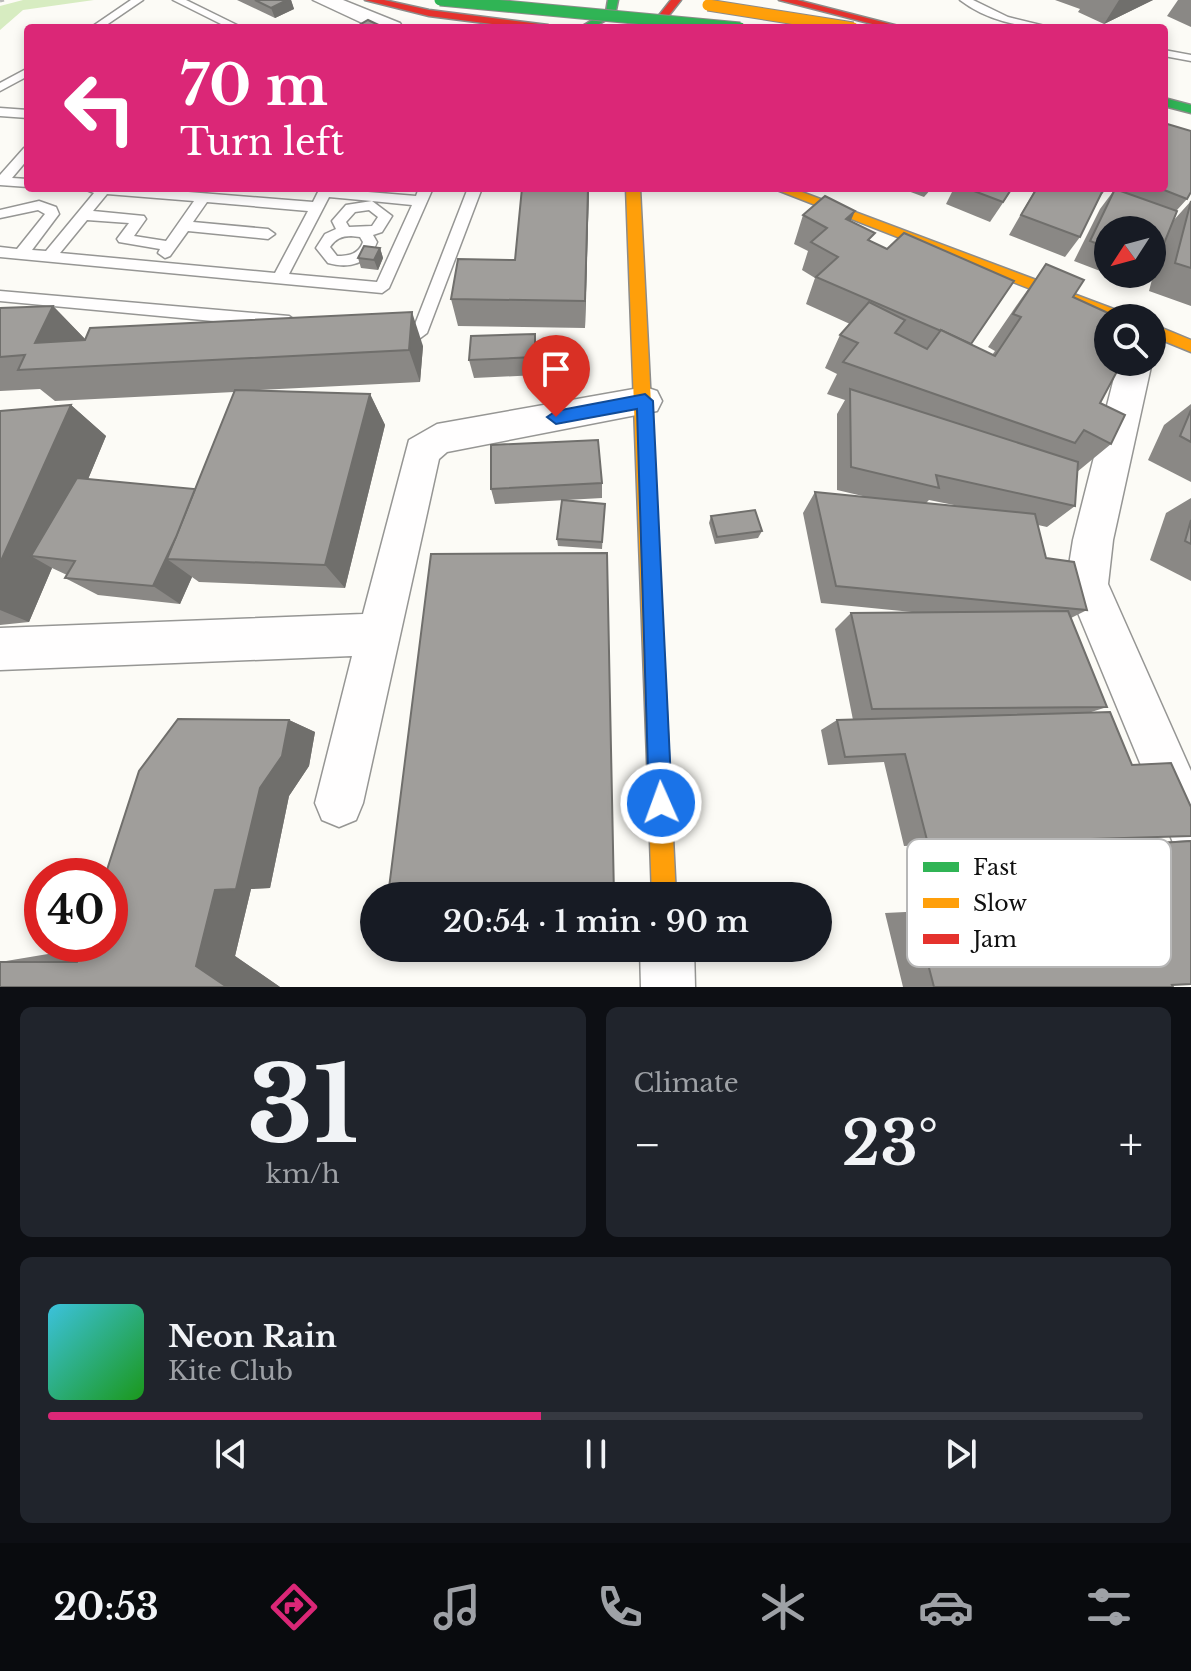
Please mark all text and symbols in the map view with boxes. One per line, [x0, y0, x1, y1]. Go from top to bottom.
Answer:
text: 70 m [180, 51, 328, 120]
icon: left [48, 56, 152, 160]
text: Turn left [180, 120, 344, 165]
north arrow [1094, 216, 1166, 288]
map controls [1094, 216, 1166, 376]
button: search [1094, 304, 1166, 376]
pin [522, 335, 590, 417]
icon: arrive [534, 347, 578, 391]
position arrow [619, 761, 703, 845]
legend [907, 839, 1171, 967]
text: Fast [973, 854, 1018, 881]
speed limit sign: 40 [24, 858, 128, 962]
text: Slow [973, 890, 1027, 917]
text: 20:54 · 1 min · 90 m [443, 903, 749, 940]
text: Jam [970, 926, 1017, 953]
text: 31 [247, 1041, 359, 1170]
text: Climate [634, 1067, 739, 1099]
text: 23° [842, 1107, 938, 1181]
text: − [634, 1117, 661, 1172]
text: + [1119, 1117, 1143, 1172]
text: km/h [266, 1158, 340, 1190]
text: Neon Rain [168, 1318, 337, 1355]
text: Kite Club [168, 1355, 293, 1387]
icon: previous [209, 1432, 253, 1476]
icon: pause [574, 1432, 618, 1476]
icon: next [939, 1432, 983, 1476]
icon: directions [266, 1579, 322, 1635]
icon: music [429, 1579, 485, 1635]
icon: phone [592, 1579, 648, 1635]
icon: climate [755, 1579, 811, 1635]
icon: car [918, 1579, 974, 1635]
icon: filters [1081, 1579, 1137, 1635]
text: 20:53 [54, 1585, 159, 1630]

